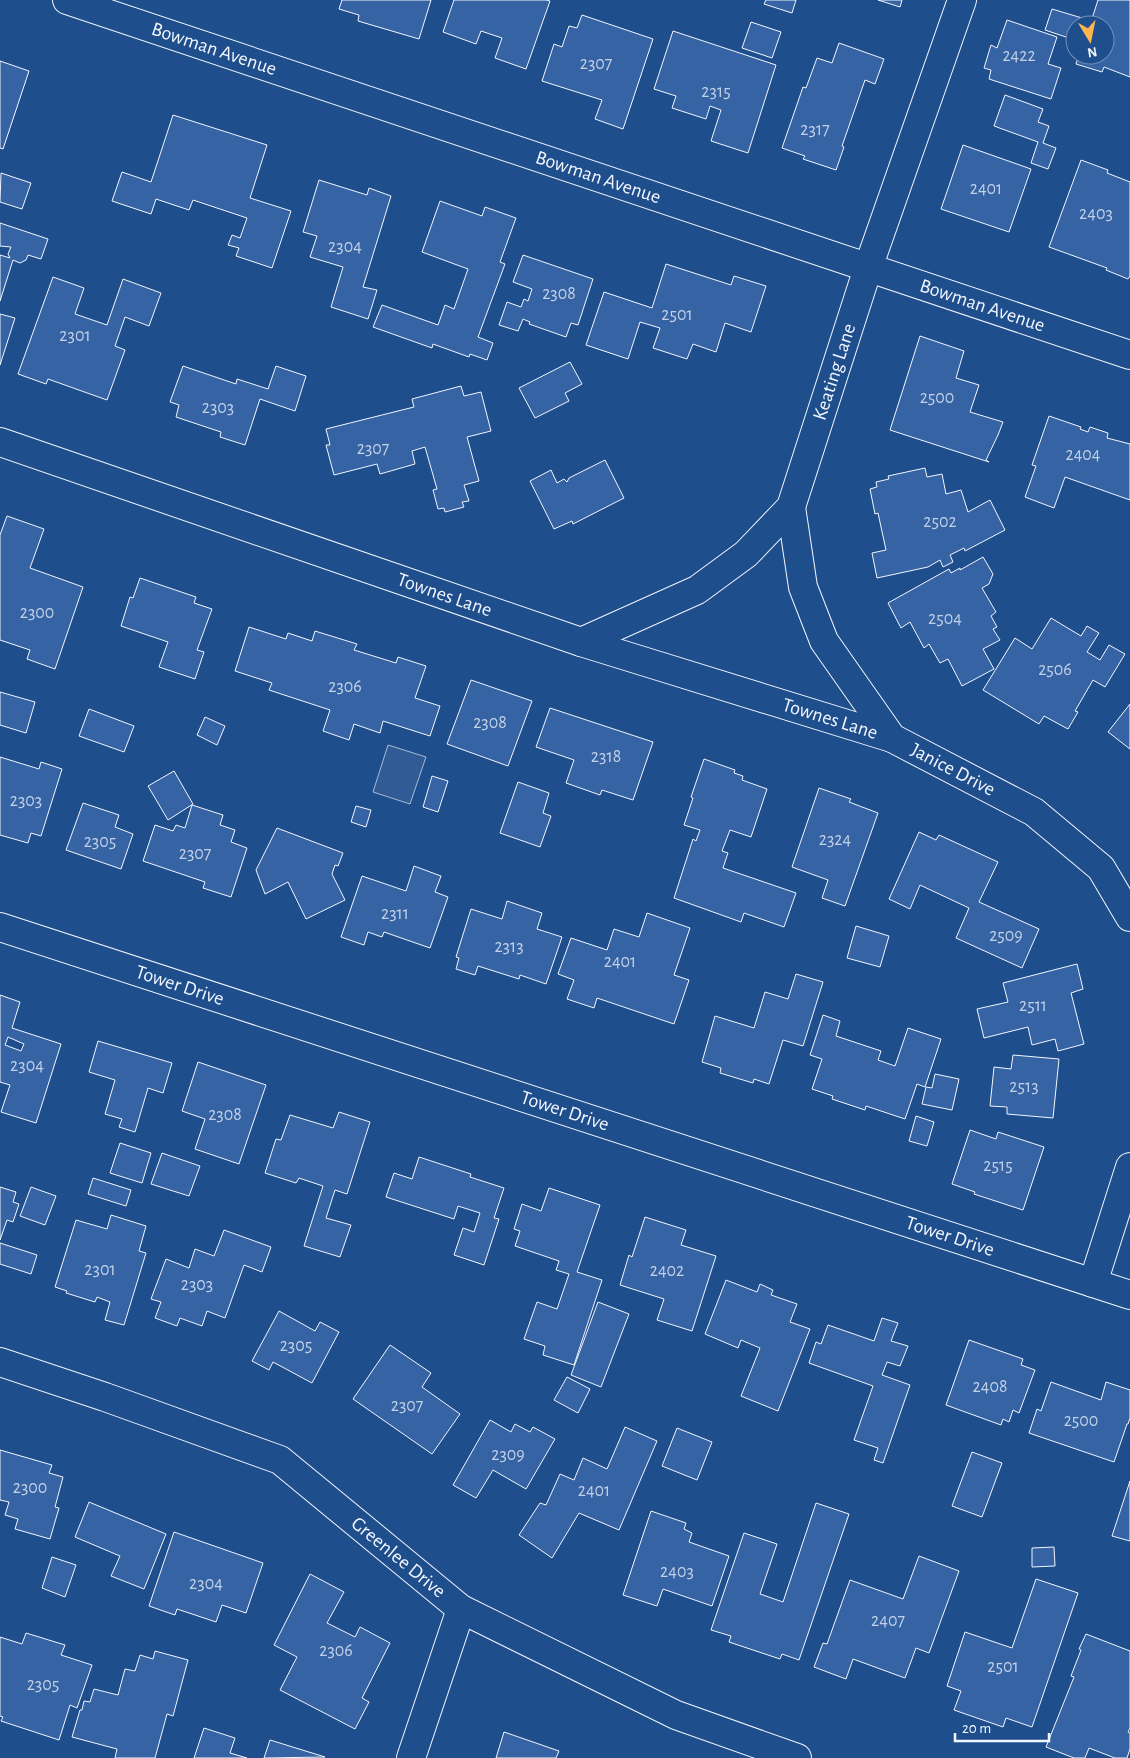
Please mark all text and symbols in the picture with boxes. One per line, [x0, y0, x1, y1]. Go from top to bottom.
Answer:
north arrow [1065, 15, 1115, 65]
street label: Bowman Avenue [149, 19, 279, 79]
text: N [1086, 44, 1098, 60]
house number: 2422 [1002, 47, 1036, 65]
house number: 2307 [580, 55, 612, 73]
house number: 2315 [701, 83, 731, 101]
house number: 2317 [800, 121, 830, 139]
street label: Bowman Avenue [533, 147, 663, 208]
house number: 2401 [970, 180, 1002, 198]
house number: 2403 [1079, 205, 1113, 223]
house number: 2304 [328, 238, 362, 256]
street label: Bowman Avenue [917, 276, 1047, 336]
house number: 2308 [542, 285, 576, 303]
house number: 2501 [661, 306, 693, 324]
street label: Keating Lane [810, 321, 859, 423]
house number: 2301 [59, 327, 91, 345]
house number: 2500 [920, 389, 954, 407]
house number: 2303 [202, 399, 234, 417]
house number: 2307 [357, 440, 389, 458]
house number: 2404 [1065, 446, 1101, 464]
house number: 2502 [923, 513, 957, 531]
street label: Townes Lane [394, 569, 494, 621]
house number: 2300 [20, 604, 54, 622]
house number: 2504 [928, 610, 962, 628]
house number: 2506 [1038, 661, 1072, 679]
house number: 2306 [328, 678, 362, 696]
street label: Townes Lane [780, 695, 880, 743]
house number: 2308 [473, 714, 507, 732]
street label: Janice Drive [908, 740, 998, 800]
house number: 2318 [591, 748, 621, 766]
house number: 2303 [10, 792, 42, 810]
house number: 2324 [819, 831, 852, 849]
house number: 2305 [84, 833, 116, 851]
house number: 2307 [179, 845, 211, 863]
house number: 2311 [381, 905, 409, 923]
house number: 2509 [989, 927, 1023, 945]
house number: 2313 [494, 938, 524, 956]
house number: 2401 [604, 953, 636, 971]
street label: Tower Drive [133, 962, 226, 1009]
house number: 2511 [1019, 997, 1047, 1015]
house number: 2304 [10, 1057, 44, 1075]
house number: 2513 [1009, 1078, 1039, 1096]
street label: Tower Drive [518, 1087, 612, 1135]
house number: 2308 [208, 1106, 242, 1124]
house number: 2515 [983, 1157, 1013, 1175]
street label: Tower Drive [903, 1213, 997, 1260]
house number: 2301 [84, 1261, 116, 1279]
house number: 2402 [650, 1262, 684, 1280]
house number: 2303 [181, 1276, 213, 1294]
house number: 2305 [280, 1337, 312, 1355]
house number: 2408 [973, 1378, 1007, 1396]
house number: 2307 [391, 1397, 423, 1415]
house number: 2500 [1064, 1412, 1098, 1430]
house number: 2309 [491, 1446, 525, 1464]
house number: 2300 [13, 1479, 47, 1497]
house number: 2401 [578, 1482, 610, 1500]
street label: Greenlee Drive [348, 1513, 449, 1602]
house number: 2403 [660, 1563, 694, 1581]
house number: 2304 [189, 1575, 223, 1593]
house number: 2407 [871, 1612, 905, 1630]
house number: 2306 [319, 1642, 353, 1660]
house number: 2501 [987, 1658, 1019, 1676]
house number: 2305 [27, 1676, 59, 1694]
scale bar [955, 1710, 1049, 1742]
text: 20 m [962, 1721, 991, 1736]

